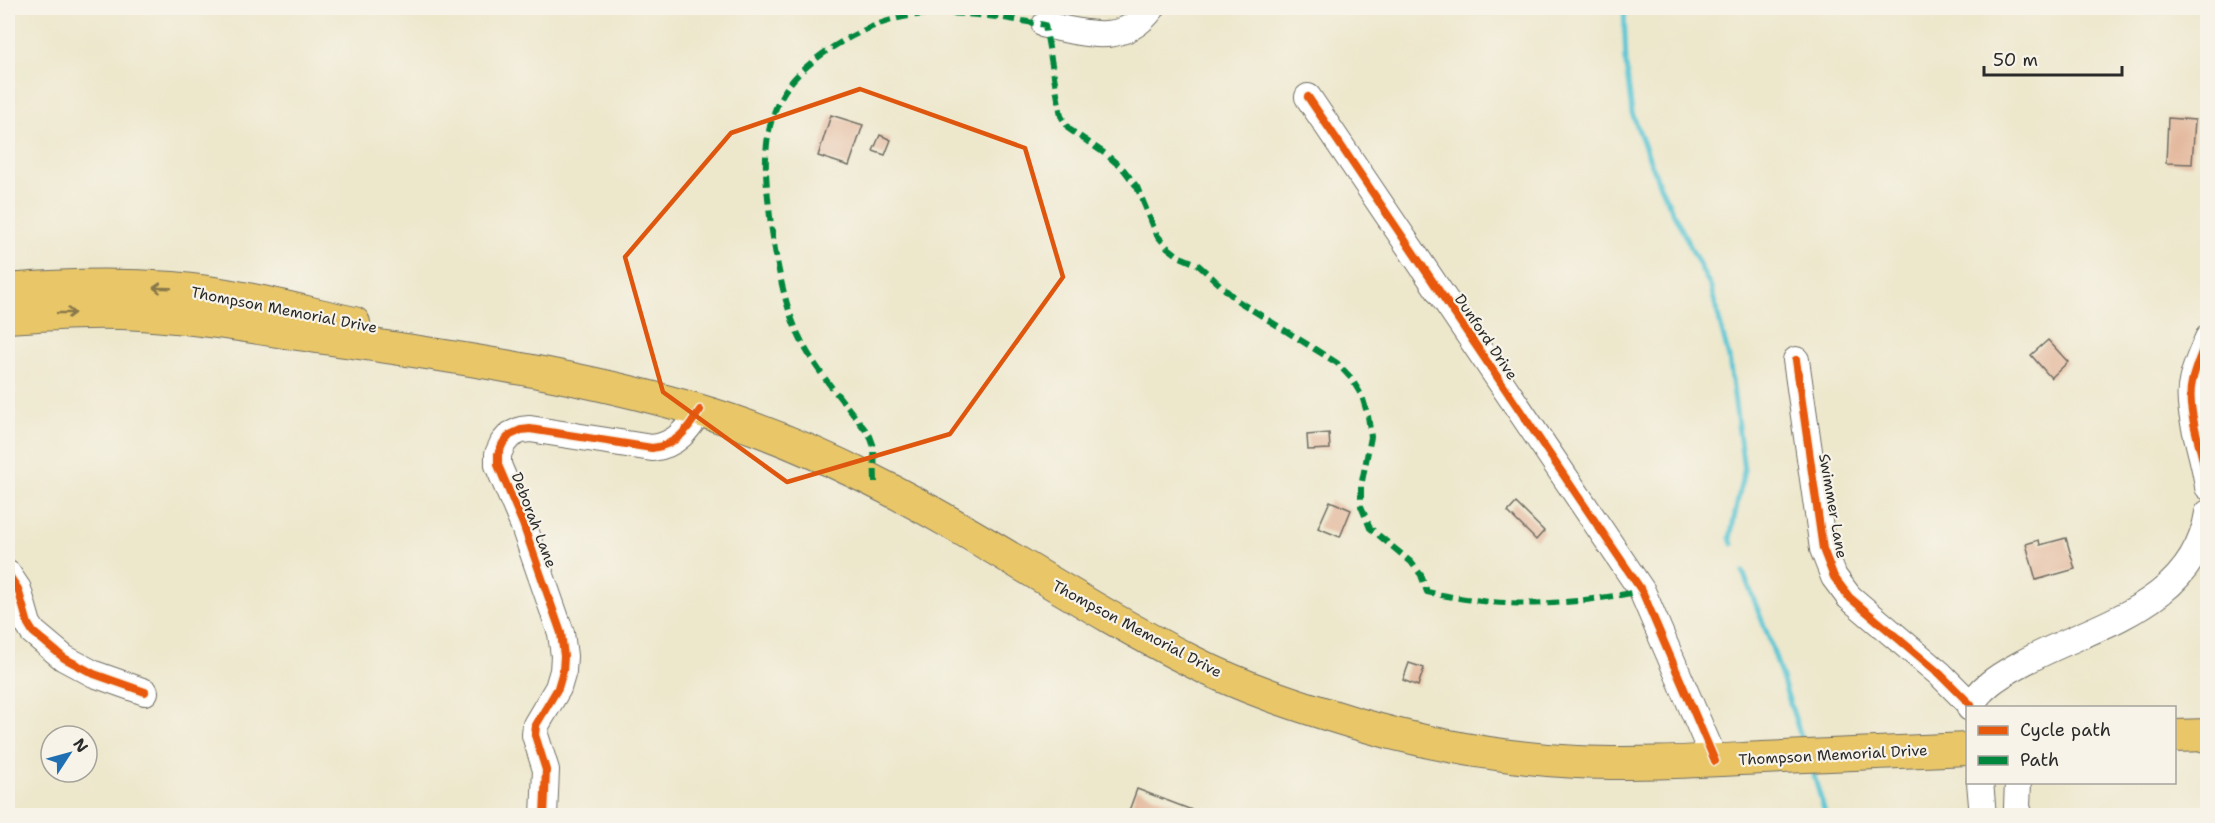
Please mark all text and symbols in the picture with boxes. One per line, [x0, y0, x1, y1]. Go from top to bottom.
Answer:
scale bar [1984, 39, 2122, 77]
text: 50 m [1993, 48, 2038, 72]
one-way arrow [153, 282, 173, 294]
street label: Thompson Memorial Drive [189, 282, 379, 338]
street label: Dunford Drive [1450, 290, 1522, 384]
one-way arrow [55, 307, 75, 319]
street label: Swimmer Lane [1814, 452, 1852, 560]
street label: Deborah Lane [507, 469, 561, 571]
street label: Thompson Memorial Drive [1049, 576, 1225, 682]
legend [1966, 706, 2176, 784]
text: Cycle path [2020, 718, 2111, 742]
north arrow [39, 724, 99, 784]
text: N [69, 734, 93, 757]
street label: Thompson Memorial Drive [1738, 740, 1928, 770]
text: Path [2020, 748, 2059, 772]

